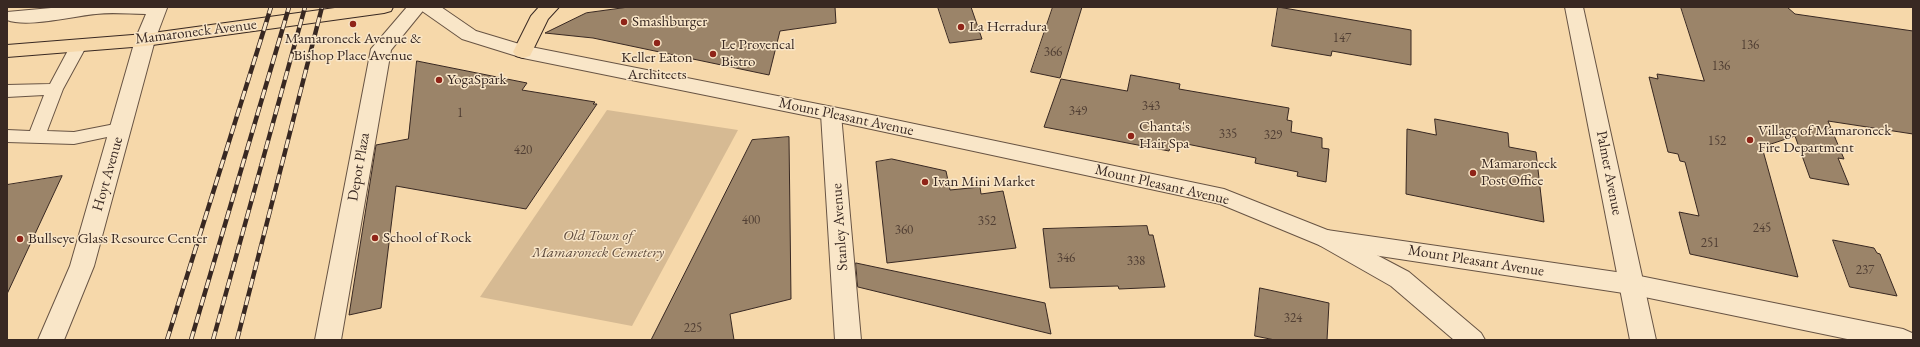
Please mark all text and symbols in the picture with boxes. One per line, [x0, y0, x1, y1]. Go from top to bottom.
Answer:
place label: Smashburger [632, 13, 707, 31]
street label: Mamaroneck Avenue [134, 16, 258, 48]
marker: Smashburger [619, 17, 629, 27]
place label: La Herradura [969, 18, 1047, 36]
marker: Mamaroneck Avenue & Bishop Place Avenue [348, 19, 358, 29]
marker: La Herradura [956, 22, 966, 32]
place label: Mamaroneck Avenue & Bishop Place Avenue [285, 30, 421, 65]
house number: 147 [1333, 30, 1351, 46]
place label: Le Provencal Bistro [721, 36, 795, 71]
house number: 136 [1741, 37, 1759, 53]
marker: Keller Eaton Architects [652, 38, 662, 48]
house number: 366 [1044, 44, 1062, 60]
place label: Keller Eaton Architects [621, 49, 693, 84]
marker: Le Provencal Bistro [708, 49, 718, 59]
house number: 136 [1712, 58, 1730, 74]
place label: YogaSpark [447, 71, 507, 89]
marker: YogaSpark [434, 75, 444, 85]
street label: Mount Pleasant Avenue [777, 94, 915, 140]
house number: 343 [1142, 98, 1160, 114]
house number: 349 [1069, 103, 1087, 119]
house number: 1 [457, 105, 463, 121]
place label: Chanta's Hair Spa [1139, 118, 1190, 153]
place label: Village of Mamaroneck Fire Department [1758, 122, 1891, 157]
house number: 335 [1219, 126, 1237, 142]
house number: 329 [1264, 127, 1282, 143]
street label: Palmer Avenue [1592, 129, 1626, 217]
street label: Depot Plaza [344, 131, 374, 203]
marker: Chanta's Hair Spa [1126, 131, 1136, 141]
house number: 152 [1708, 133, 1726, 149]
street label: Hoyt Avenue [89, 135, 127, 213]
marker: Village of Mamaroneck Fire Department [1745, 135, 1755, 145]
house number: 420 [514, 142, 532, 158]
place label: Mamaroneck Post Office [1481, 155, 1557, 190]
street label: Mount Pleasant Avenue [1093, 161, 1231, 209]
marker: Mamaroneck Post Office [1468, 168, 1478, 178]
place label: Ivan Mini Market [933, 173, 1035, 191]
marker: Ivan Mini Market [920, 177, 930, 187]
street label: Stanley Avenue [828, 183, 852, 271]
house number: 400 [742, 212, 760, 228]
house number: 352 [978, 213, 996, 229]
house number: 245 [1753, 220, 1771, 236]
house number: 360 [895, 222, 913, 238]
park label: Old Town of Mamaroneck Cemetery [532, 227, 664, 262]
place label: School of Rock [383, 229, 471, 247]
place label: Bullseye Glass Resource Center [28, 230, 207, 248]
marker: School of Rock [370, 233, 380, 243]
marker: Bullseye Glass Resource Center [15, 234, 25, 244]
house number: 251 [1701, 235, 1719, 251]
street label: Mount Pleasant Avenue [1407, 241, 1545, 281]
house number: 346 [1057, 250, 1075, 266]
house number: 338 [1127, 253, 1145, 269]
house number: 237 [1856, 262, 1874, 278]
house number: 324 [1284, 310, 1302, 326]
house number: 225 [684, 320, 702, 336]

